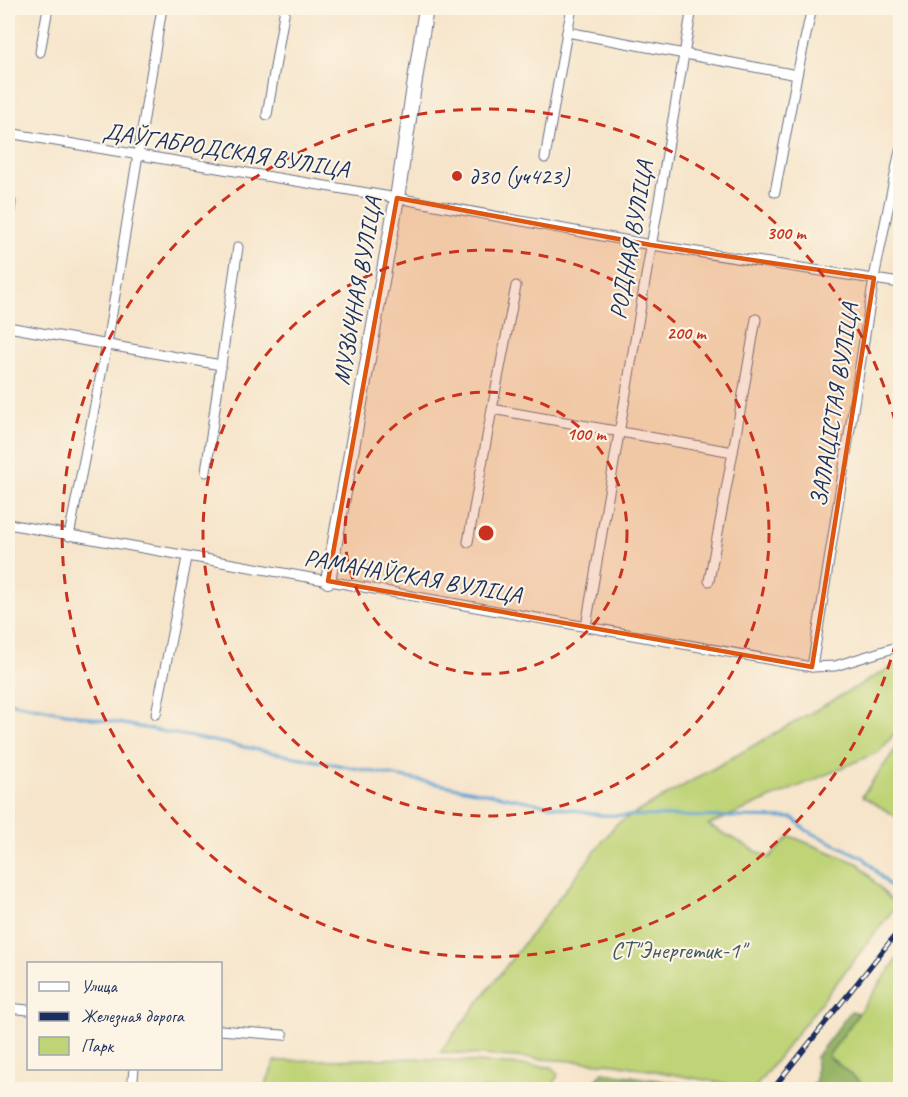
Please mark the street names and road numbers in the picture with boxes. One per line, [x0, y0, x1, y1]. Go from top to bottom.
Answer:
street label: ДАЎГАБРОДСКАЯ ВУЛІЦА [101, 116, 352, 184]
street label: РОДНАЯ ВУЛІЦА [602, 158, 660, 321]
street label: МУЗЫЧНАЯ ВУЛІЦА [326, 194, 388, 387]
street label: ЗАЛАЦІСТАЯ ВУЛІЦА [803, 300, 865, 509]
street label: РАМАНАЎСКАЯ ВУЛІЦА [302, 542, 525, 610]

